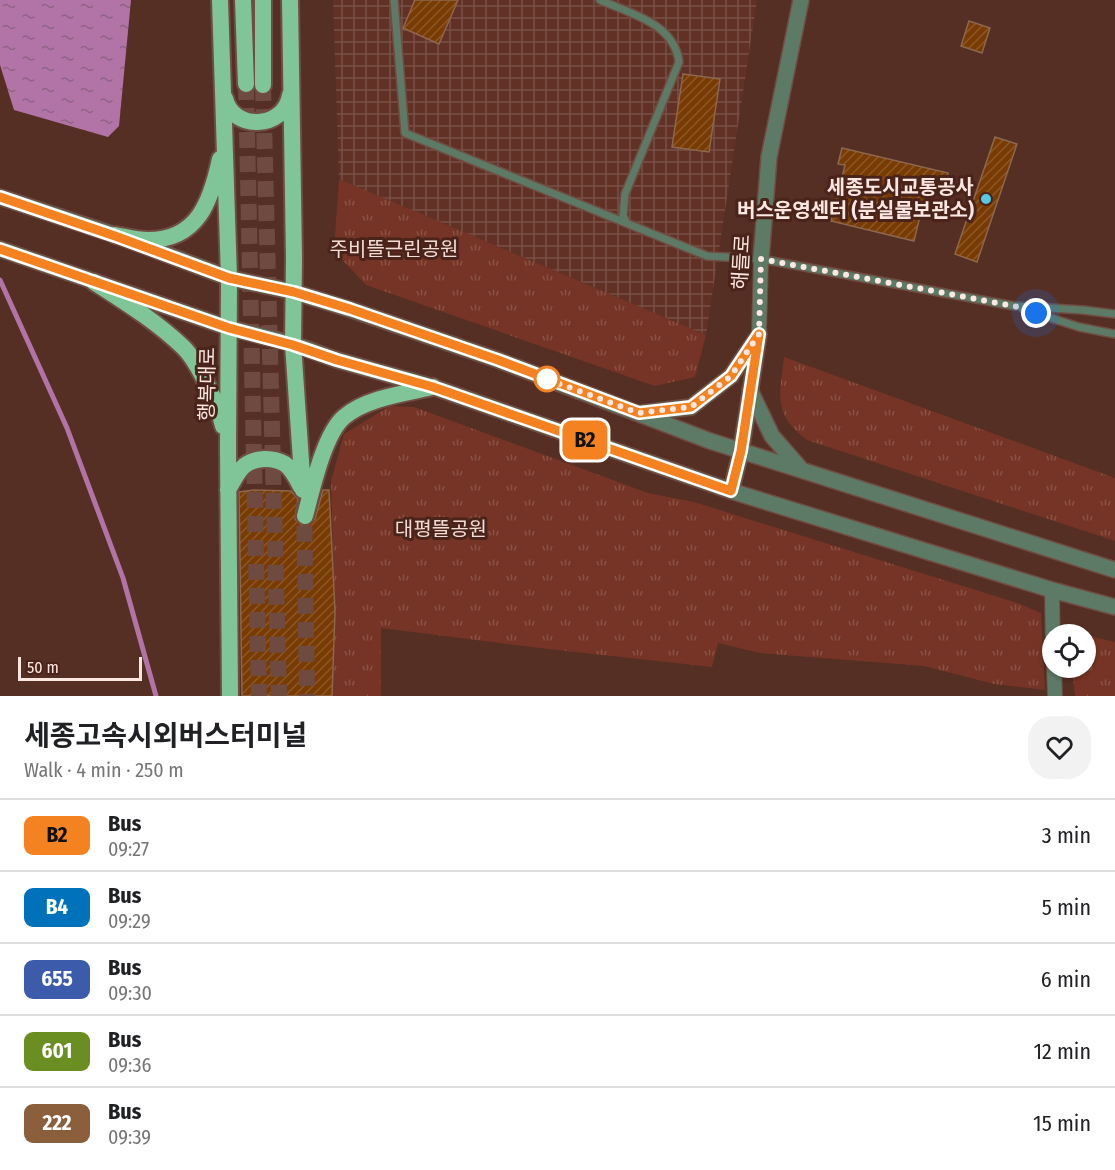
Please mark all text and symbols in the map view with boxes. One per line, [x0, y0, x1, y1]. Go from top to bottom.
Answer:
place label: 세종도시교통공사 버스운영센터 (분실물보관소) [737, 175, 974, 222]
marker: 세종도시교통공사 버스운영센터 (분실물보관소) [979, 192, 993, 206]
street label: 해들로 [728, 234, 754, 290]
park label: 주비뜰근린공원 [330, 237, 458, 261]
your location [1021, 298, 1051, 328]
street label: 행복대로 [194, 347, 220, 421]
unlabelled marker [534, 366, 560, 392]
line badge: B2 [558, 420, 612, 460]
text: B2 [574, 427, 596, 453]
park label: 대평뜰공원 [395, 517, 487, 541]
map controls [1042, 624, 1096, 678]
button: locate [1042, 624, 1096, 678]
scale bar [18, 654, 142, 682]
text: 50 m [27, 658, 59, 677]
button: heart [1028, 716, 1091, 779]
text: 세종고속시외버스터미널 [24, 719, 307, 752]
text: Walk · 4 min · 250 m [24, 758, 184, 782]
text: Bus [108, 810, 141, 837]
text: B2 [46, 822, 68, 848]
text: 3 min [1042, 822, 1091, 849]
text: 09:27 [108, 837, 149, 861]
text: Bus [108, 882, 141, 909]
text: B4 [46, 894, 68, 920]
text: 5 min [1042, 894, 1091, 921]
text: 09:29 [108, 909, 151, 933]
text: Bus [108, 954, 141, 981]
text: 655 [41, 966, 73, 992]
text: 6 min [1041, 966, 1091, 993]
text: 09:30 [108, 981, 152, 1005]
text: Bus [108, 1026, 141, 1053]
text: 601 [42, 1038, 72, 1064]
text: 12 min [1033, 1038, 1091, 1065]
text: 09:36 [108, 1053, 151, 1077]
text: Bus [108, 1098, 141, 1125]
text: 222 [42, 1110, 72, 1136]
text: 15 min [1033, 1110, 1091, 1137]
text: 09:39 [108, 1125, 151, 1149]

